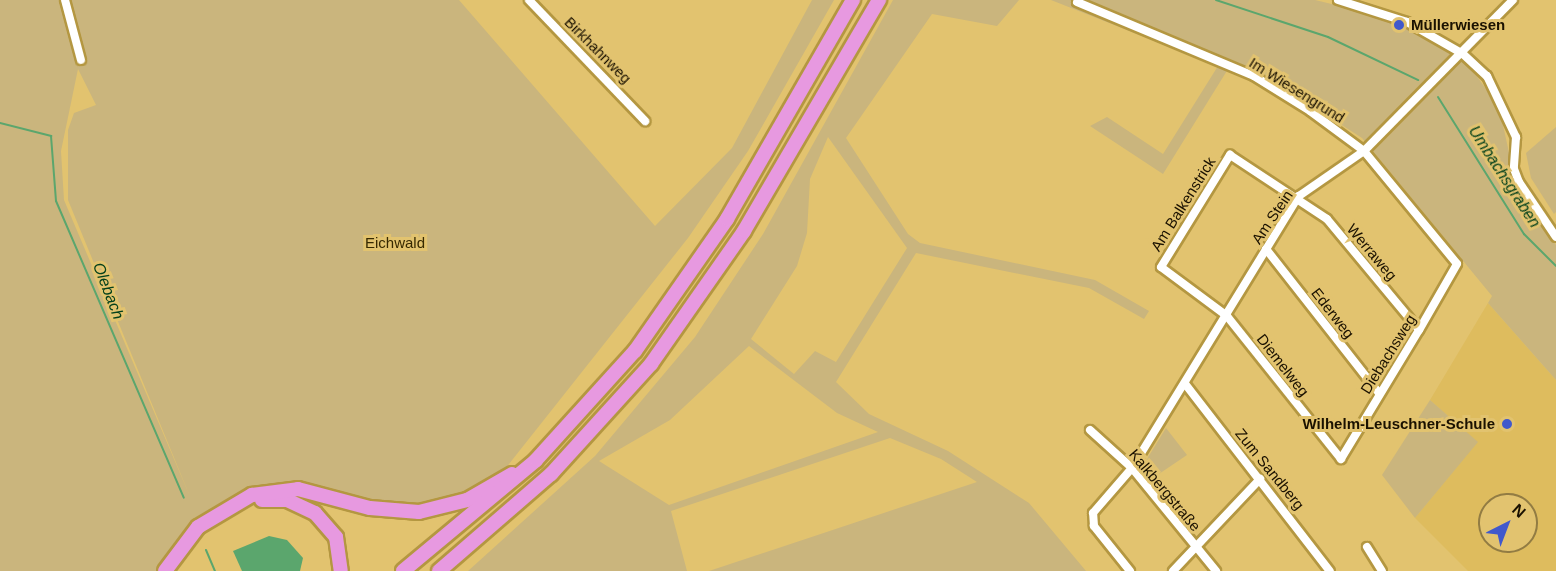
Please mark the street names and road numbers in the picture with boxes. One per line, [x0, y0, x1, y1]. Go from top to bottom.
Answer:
street label: Birkhahnweg [561, 13, 635, 87]
street label: Im Wiesengrund [1246, 53, 1348, 127]
street label: Am Balkenstrick [1147, 154, 1219, 254]
street label: Am Stein [1248, 187, 1296, 247]
street label: Werraweg [1343, 220, 1401, 284]
street label: Ederweg [1308, 284, 1358, 342]
street label: Diebachsweg [1357, 311, 1419, 397]
street label: Diemelweg [1253, 330, 1313, 400]
street label: Zum Sandberg [1232, 425, 1308, 513]
street label: Kalkbergstraße [1125, 445, 1205, 535]

